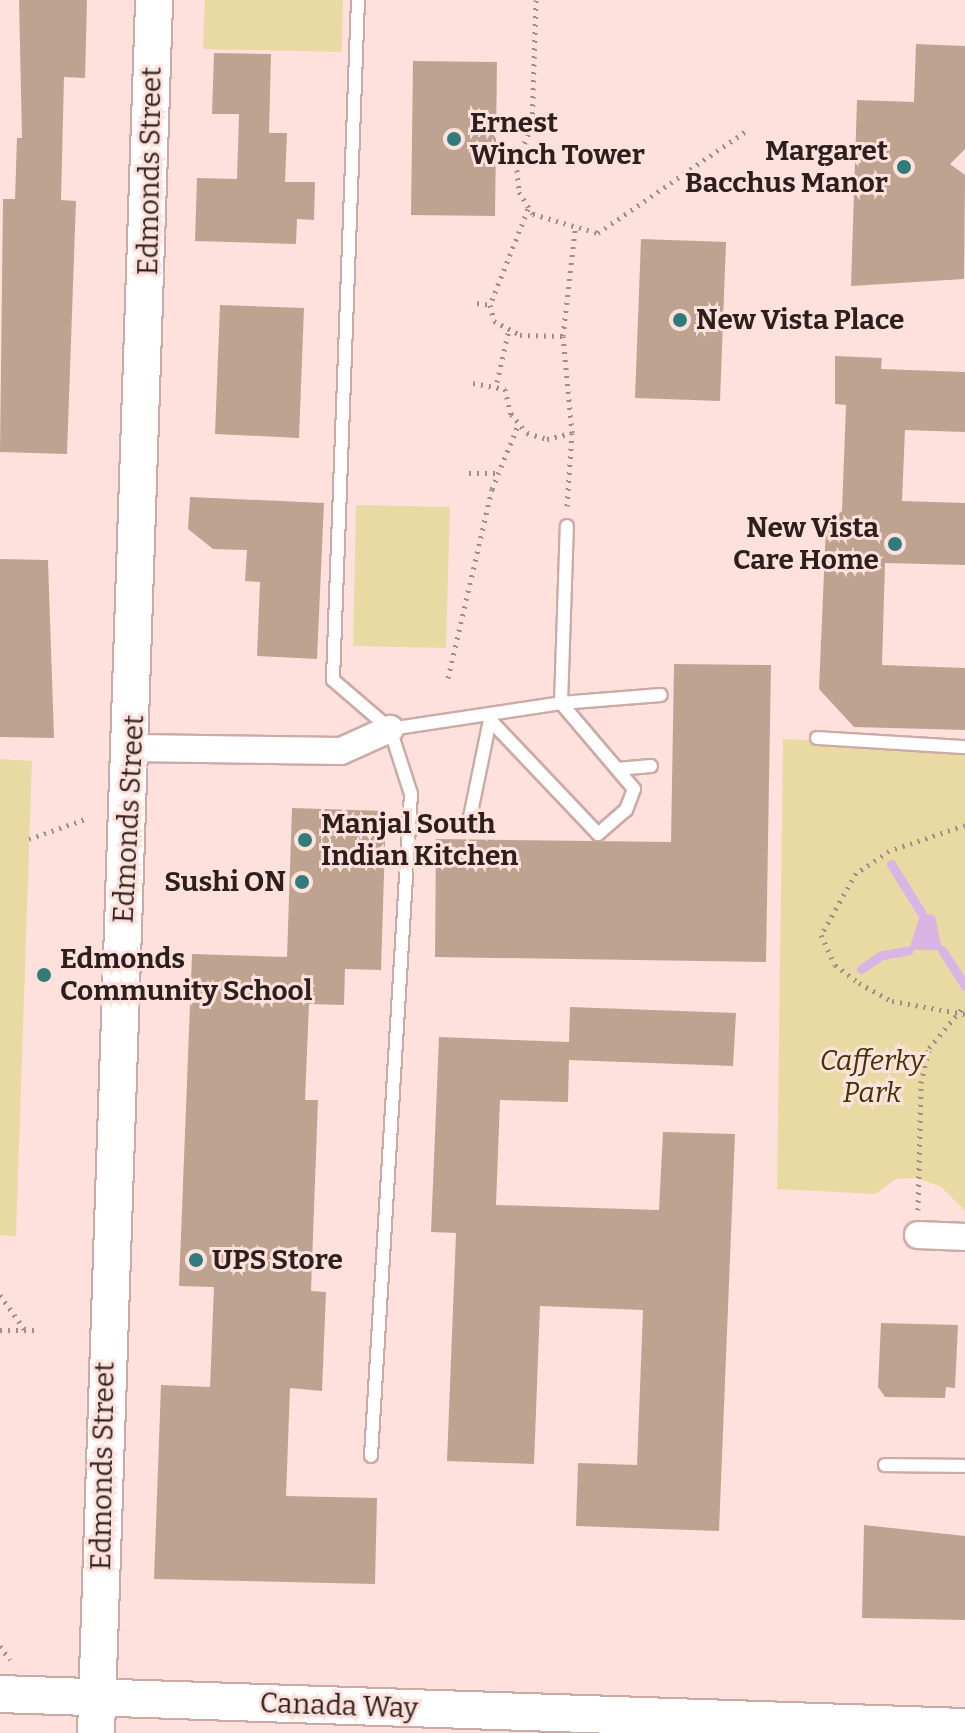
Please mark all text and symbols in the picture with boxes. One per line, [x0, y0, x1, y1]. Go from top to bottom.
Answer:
street label: Edmonds Street [131, 66, 169, 276]
place label: Ernest Winch Tower [470, 106, 645, 172]
marker: Ernest Winch Tower [445, 130, 463, 148]
place label: Margaret Bacchus Manor [685, 134, 888, 200]
marker: Margaret Bacchus Manor [895, 158, 913, 176]
place label: New Vista Place [696, 303, 904, 337]
marker: New Vista Place [671, 311, 689, 329]
place label: New Vista Care Home [733, 511, 879, 577]
marker: New Vista Care Home [886, 535, 904, 553]
street label: Edmonds Street [107, 714, 151, 924]
place label: Manjal South Indian Kitchen [321, 807, 518, 873]
marker: Manjal South Indian Kitchen [296, 831, 314, 849]
place label: Sushi ON [164, 865, 286, 899]
marker: Sushi ON [293, 873, 311, 891]
place label: Edmonds Community School [60, 942, 312, 1008]
marker: Edmonds Community School [35, 966, 53, 984]
park label: Cafferky Park [820, 1044, 924, 1110]
place label: UPS Store [212, 1243, 343, 1277]
marker: UPS Store [187, 1251, 205, 1269]
street label: Edmonds Street [84, 1361, 122, 1571]
street label: Canada Way [259, 1686, 419, 1726]

